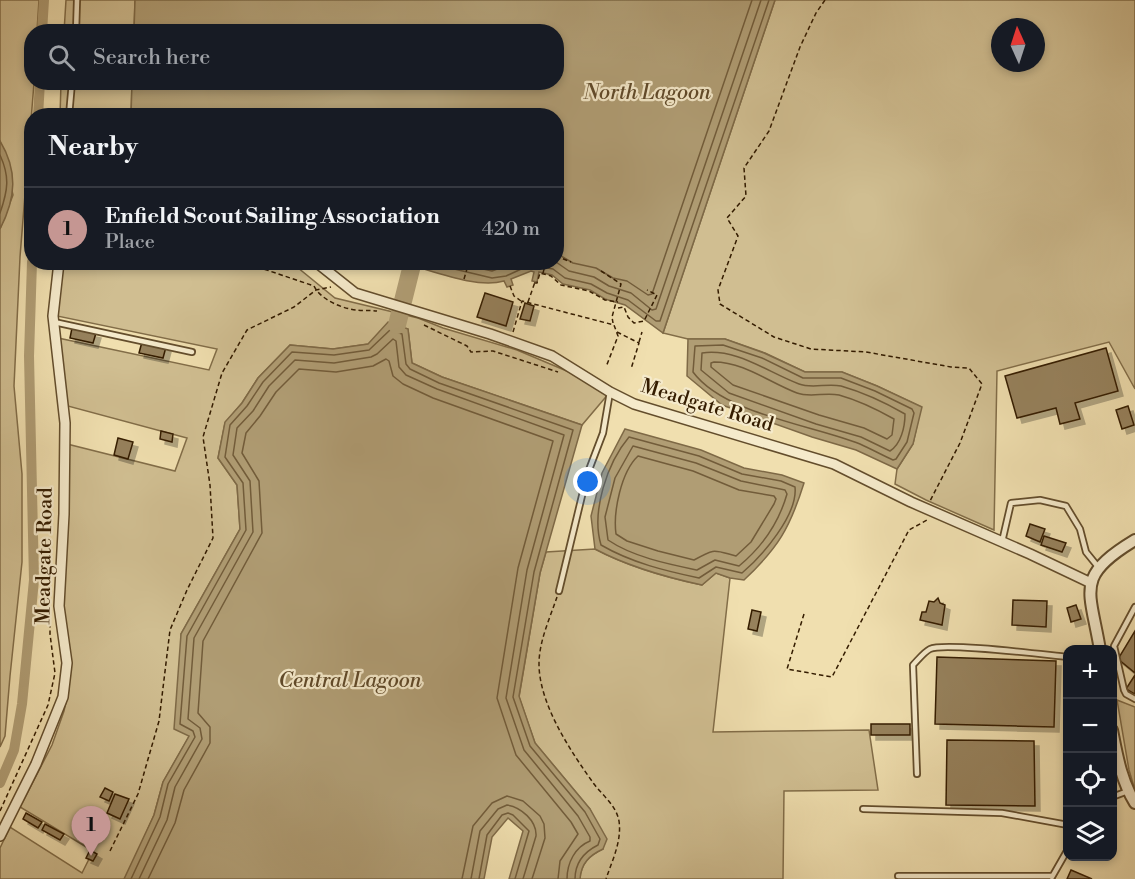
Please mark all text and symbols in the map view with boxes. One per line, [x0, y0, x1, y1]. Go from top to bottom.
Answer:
north arrow [991, 18, 1045, 72]
search box [24, 24, 564, 90]
icon: search [45, 41, 78, 74]
text: Search here [93, 44, 210, 71]
water label: North Lagoon [582, 80, 711, 106]
text: Nearby [48, 131, 138, 163]
text: Enfield Scout Sailing Association [105, 203, 440, 230]
text: 1 [63, 217, 72, 242]
text: 420 m [482, 217, 540, 242]
text: Place [105, 230, 155, 255]
street label: Meadgate Road [638, 374, 777, 438]
your location [573, 467, 602, 496]
street label: Meadgate Road [31, 487, 59, 625]
map controls [1063, 645, 1117, 861]
button: + [1063, 645, 1117, 699]
water label: Central Lagoon [279, 668, 422, 694]
button: − [1063, 699, 1117, 753]
button: locate [1063, 753, 1117, 807]
pin: 1 [72, 806, 110, 856]
button: layers [1063, 807, 1117, 861]

